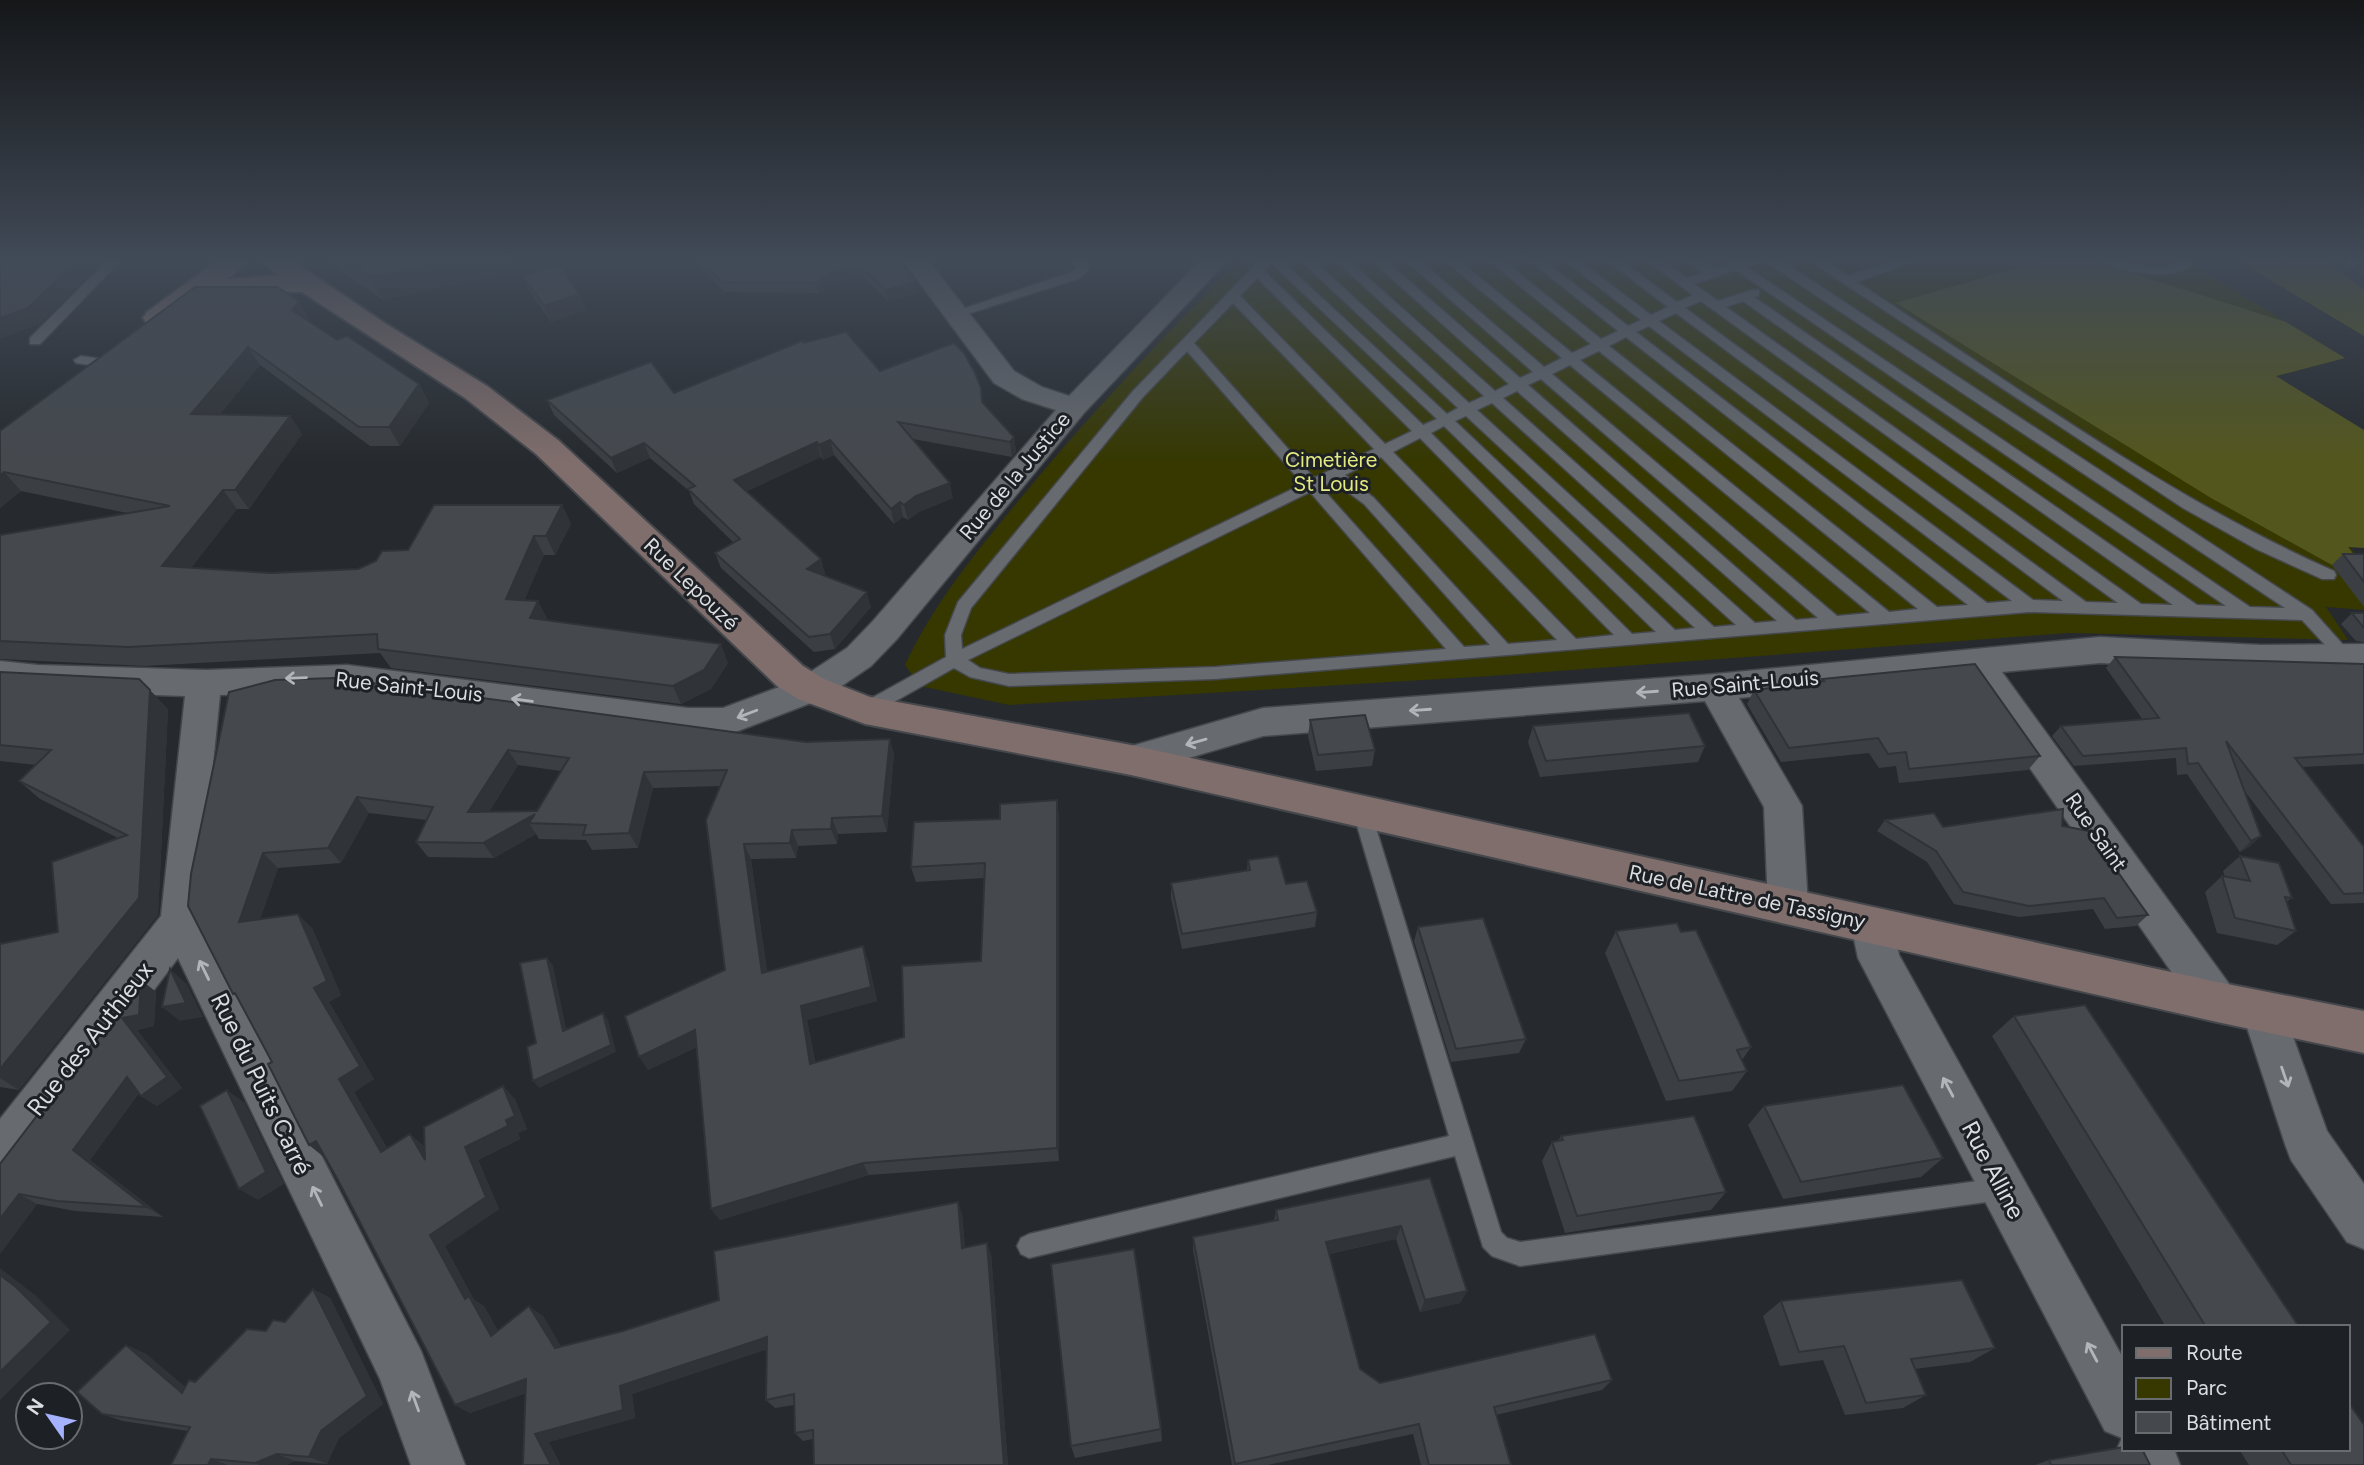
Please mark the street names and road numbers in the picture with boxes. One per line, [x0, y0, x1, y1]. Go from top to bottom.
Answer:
street label: Rue de la Justice [954, 407, 1075, 545]
street label: Rue Lepouzé [639, 532, 744, 635]
street label: Rue Saint-Louis [1670, 665, 1820, 702]
street label: Rue Saint-Louis [334, 666, 484, 707]
street label: Rue Saint [2060, 788, 2132, 876]
street label: Rue de Lattre de Tassigny [1627, 859, 1868, 934]
street label: Rue des Authieux [21, 955, 159, 1121]
street label: Rue du Puits Carré [205, 988, 318, 1179]
street label: Rue Alline [1956, 1116, 2031, 1224]

